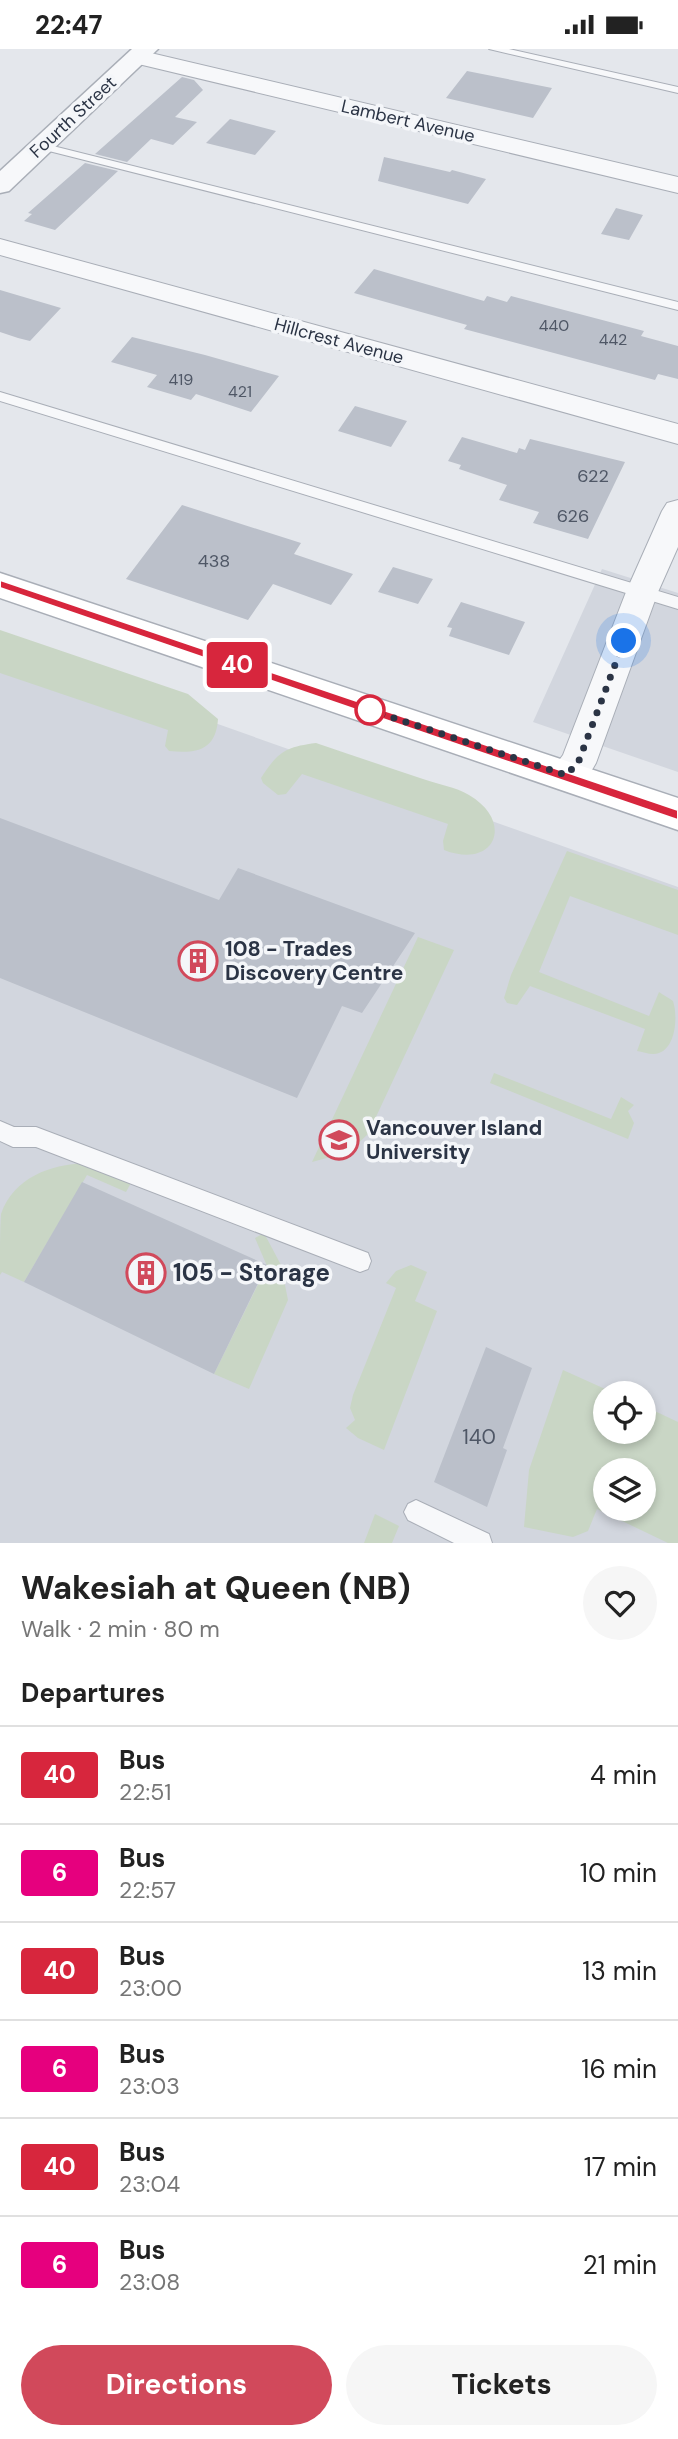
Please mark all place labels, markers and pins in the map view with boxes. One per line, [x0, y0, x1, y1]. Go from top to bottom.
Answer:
unlabelled marker [355, 695, 385, 725]
place label: 108 - Trades Discovery Centre [225, 935, 403, 987]
building icon: 108 - Trades Discovery Centre [177, 940, 219, 982]
place label: Vancouver Island University [366, 1114, 542, 1166]
school or university icon: Vancouver Island University [318, 1119, 360, 1161]
building icon: 105 - Storage [125, 1252, 167, 1294]
place label: 105 - Storage [173, 1257, 330, 1288]

